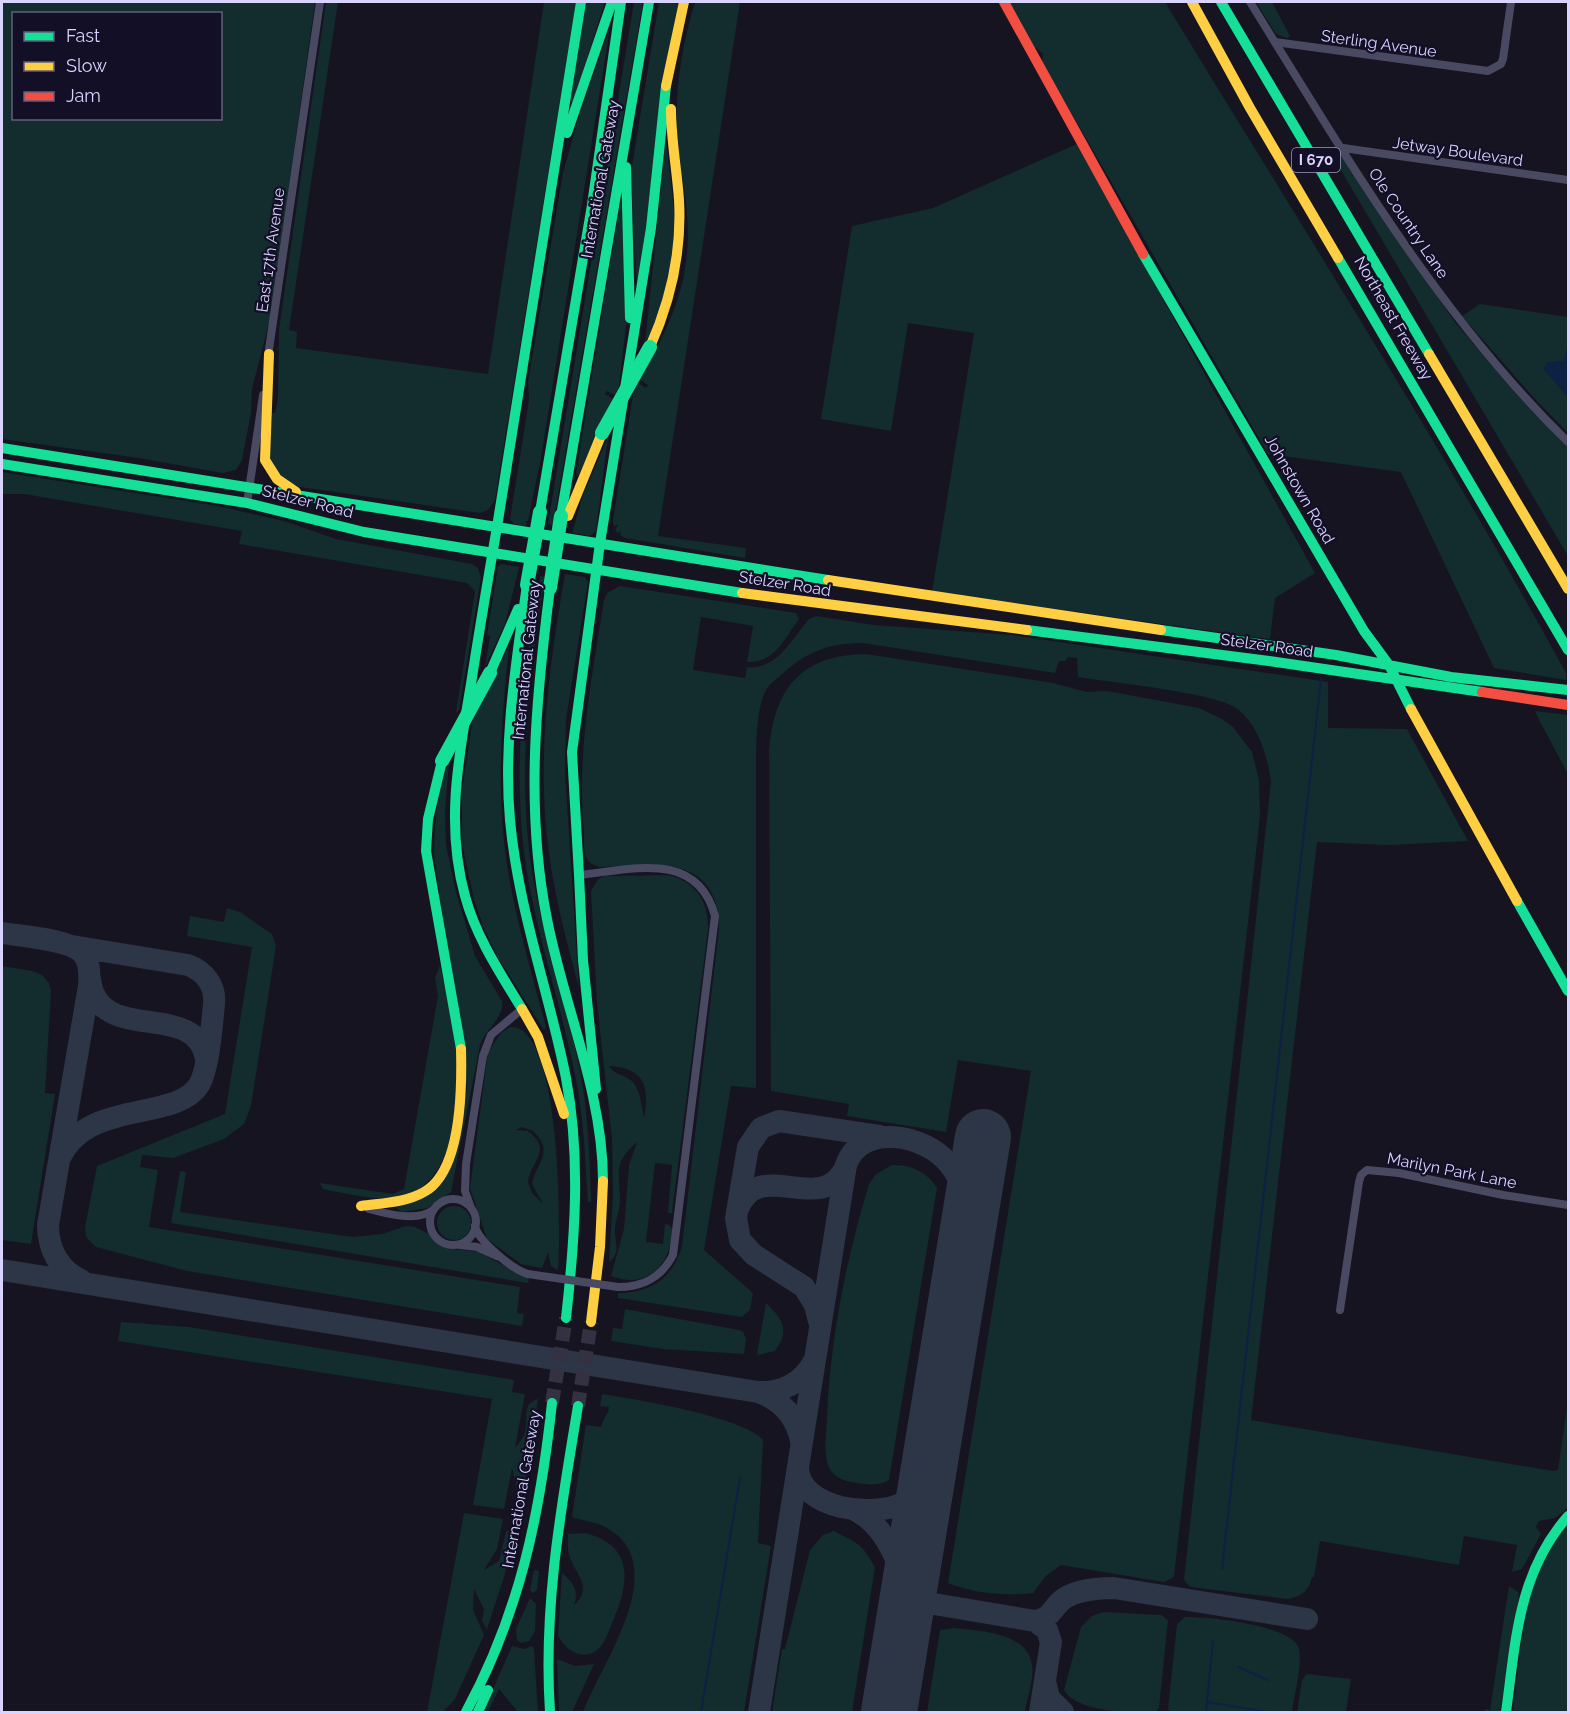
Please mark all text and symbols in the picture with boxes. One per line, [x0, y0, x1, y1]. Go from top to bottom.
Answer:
legend [12, 12, 222, 120]
text: Fast [66, 25, 100, 46]
street label: Sterling Avenue [1320, 26, 1438, 61]
text: Slow [66, 55, 107, 76]
text: Jam [66, 85, 101, 106]
street label: International Gateway [577, 98, 624, 260]
street label: Jetway Boulevard [1392, 133, 1524, 170]
road number: I 670 [1292, 148, 1340, 172]
street label: Ole Country Lane [1365, 164, 1453, 282]
street label: East 17th Avenue [252, 187, 289, 313]
street label: Northeast Freeway [1350, 253, 1437, 384]
street label: Johnstown Road [1261, 431, 1338, 547]
street label: Stelzer Road [260, 481, 355, 522]
street label: Stelzer Road [737, 567, 833, 600]
street label: International Gateway [509, 579, 544, 741]
street label: Stelzer Road [1219, 630, 1315, 661]
street label: Marilyn Park Lane [1386, 1149, 1518, 1192]
street label: International Gateway [498, 1408, 545, 1570]

